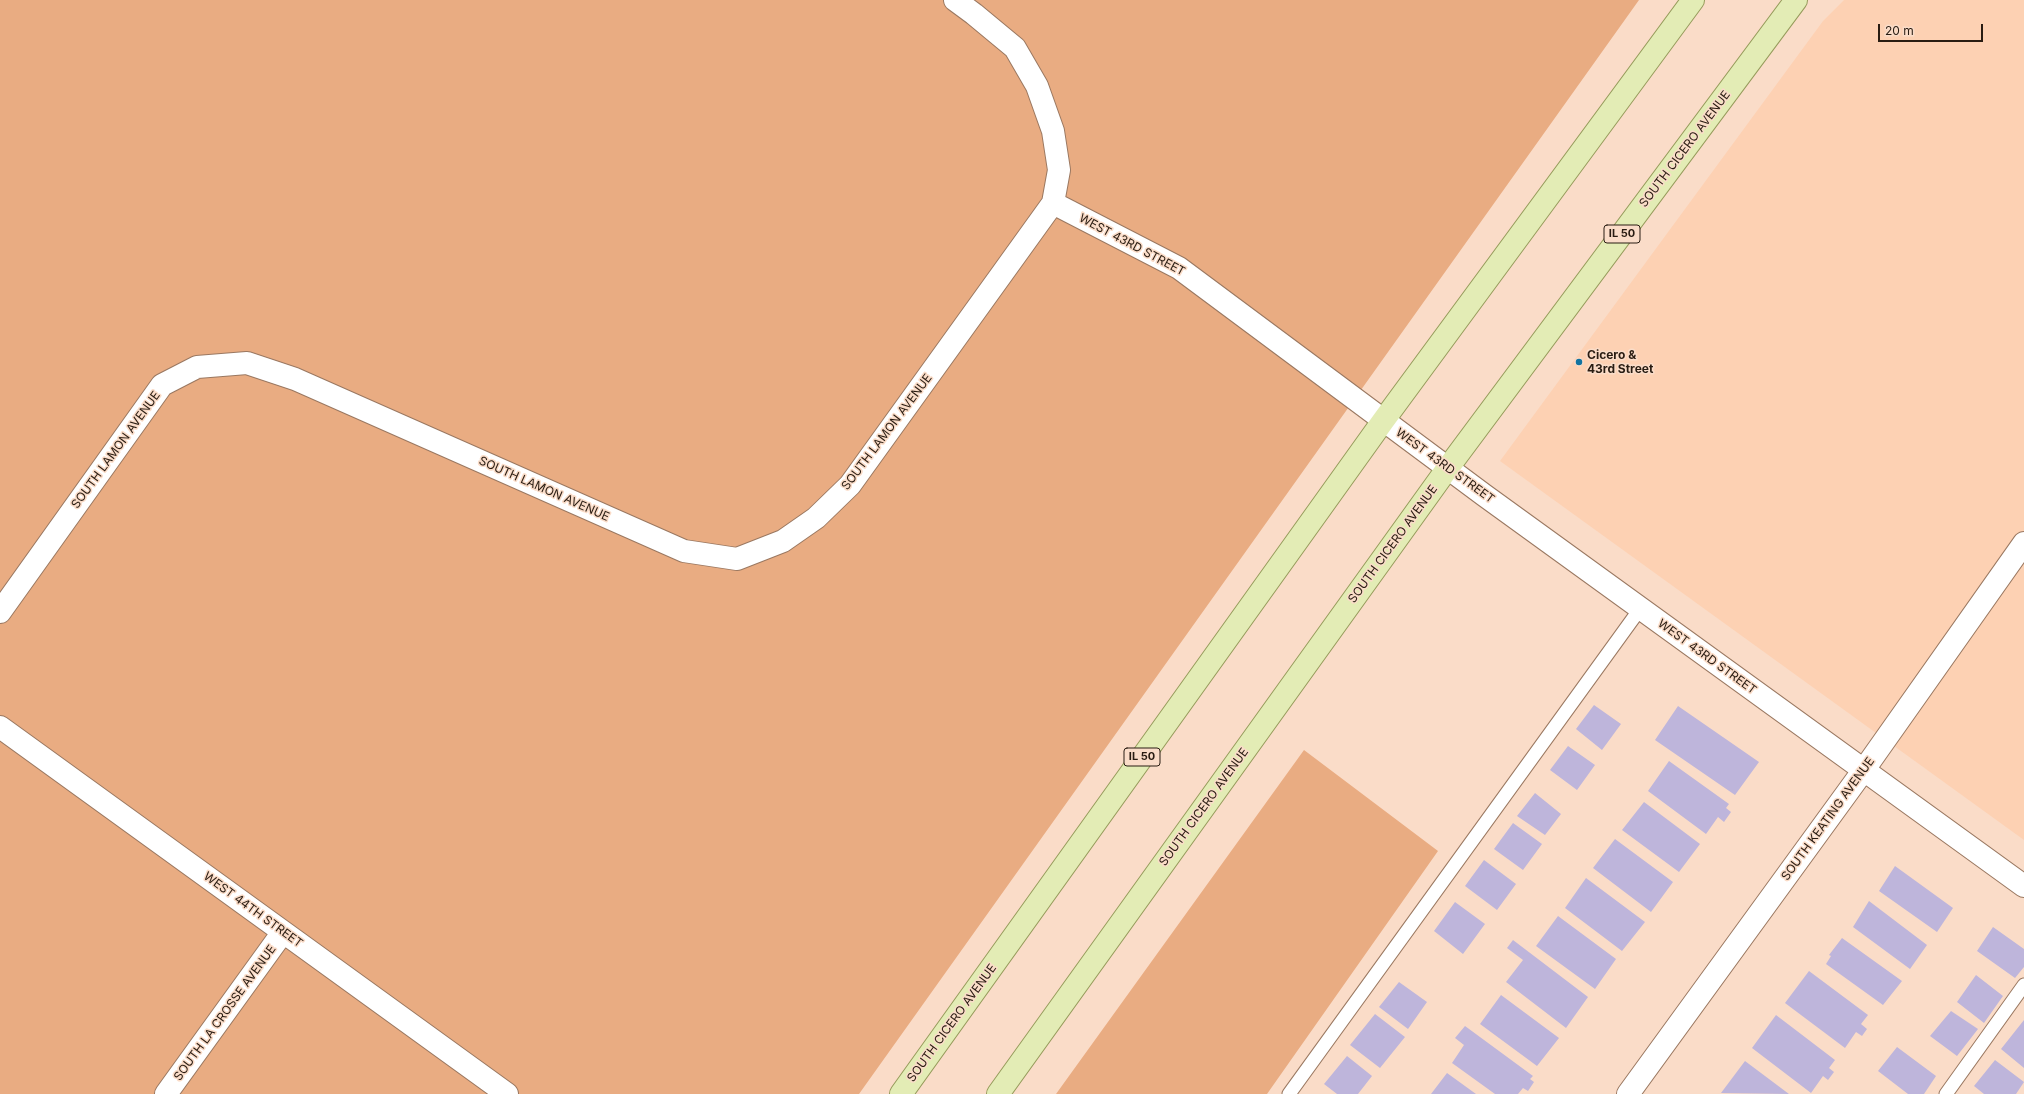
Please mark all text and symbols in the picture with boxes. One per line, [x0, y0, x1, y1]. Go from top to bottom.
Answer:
scale bar [1880, 16, 1985, 42]
text: 20 m [1885, 23, 1914, 38]
street label: SOUTH CICERO AVENUE [1636, 88, 1734, 210]
street label: WEST 43RD STREET [1076, 211, 1188, 279]
road number: IL 50 [1604, 225, 1640, 243]
place label: Cicero & 43rd Street [1587, 348, 1653, 376]
marker: Cicero & 43rd Street [1574, 357, 1584, 367]
street label: SOUTH LAMON AVENUE [839, 371, 935, 493]
street label: SOUTH LAMON AVENUE [69, 389, 163, 511]
street label: WEST 43RD STREET [1393, 425, 1497, 507]
street label: SOUTH LAMON AVENUE [476, 454, 612, 524]
street label: SOUTH CICERO AVENUE [1345, 482, 1441, 606]
street label: WEST 43RD STREET [1655, 616, 1759, 698]
street label: SOUTH CICERO AVENUE [1156, 745, 1252, 869]
road number: IL 50 [1124, 748, 1160, 766]
street label: SOUTH KEATING AVENUE [1778, 755, 1878, 883]
street label: WEST 44TH STREET [201, 869, 305, 951]
street label: SOUTH LA CROSSE AVENUE [171, 942, 279, 1084]
street label: SOUTH CICERO AVENUE [904, 961, 1000, 1085]

